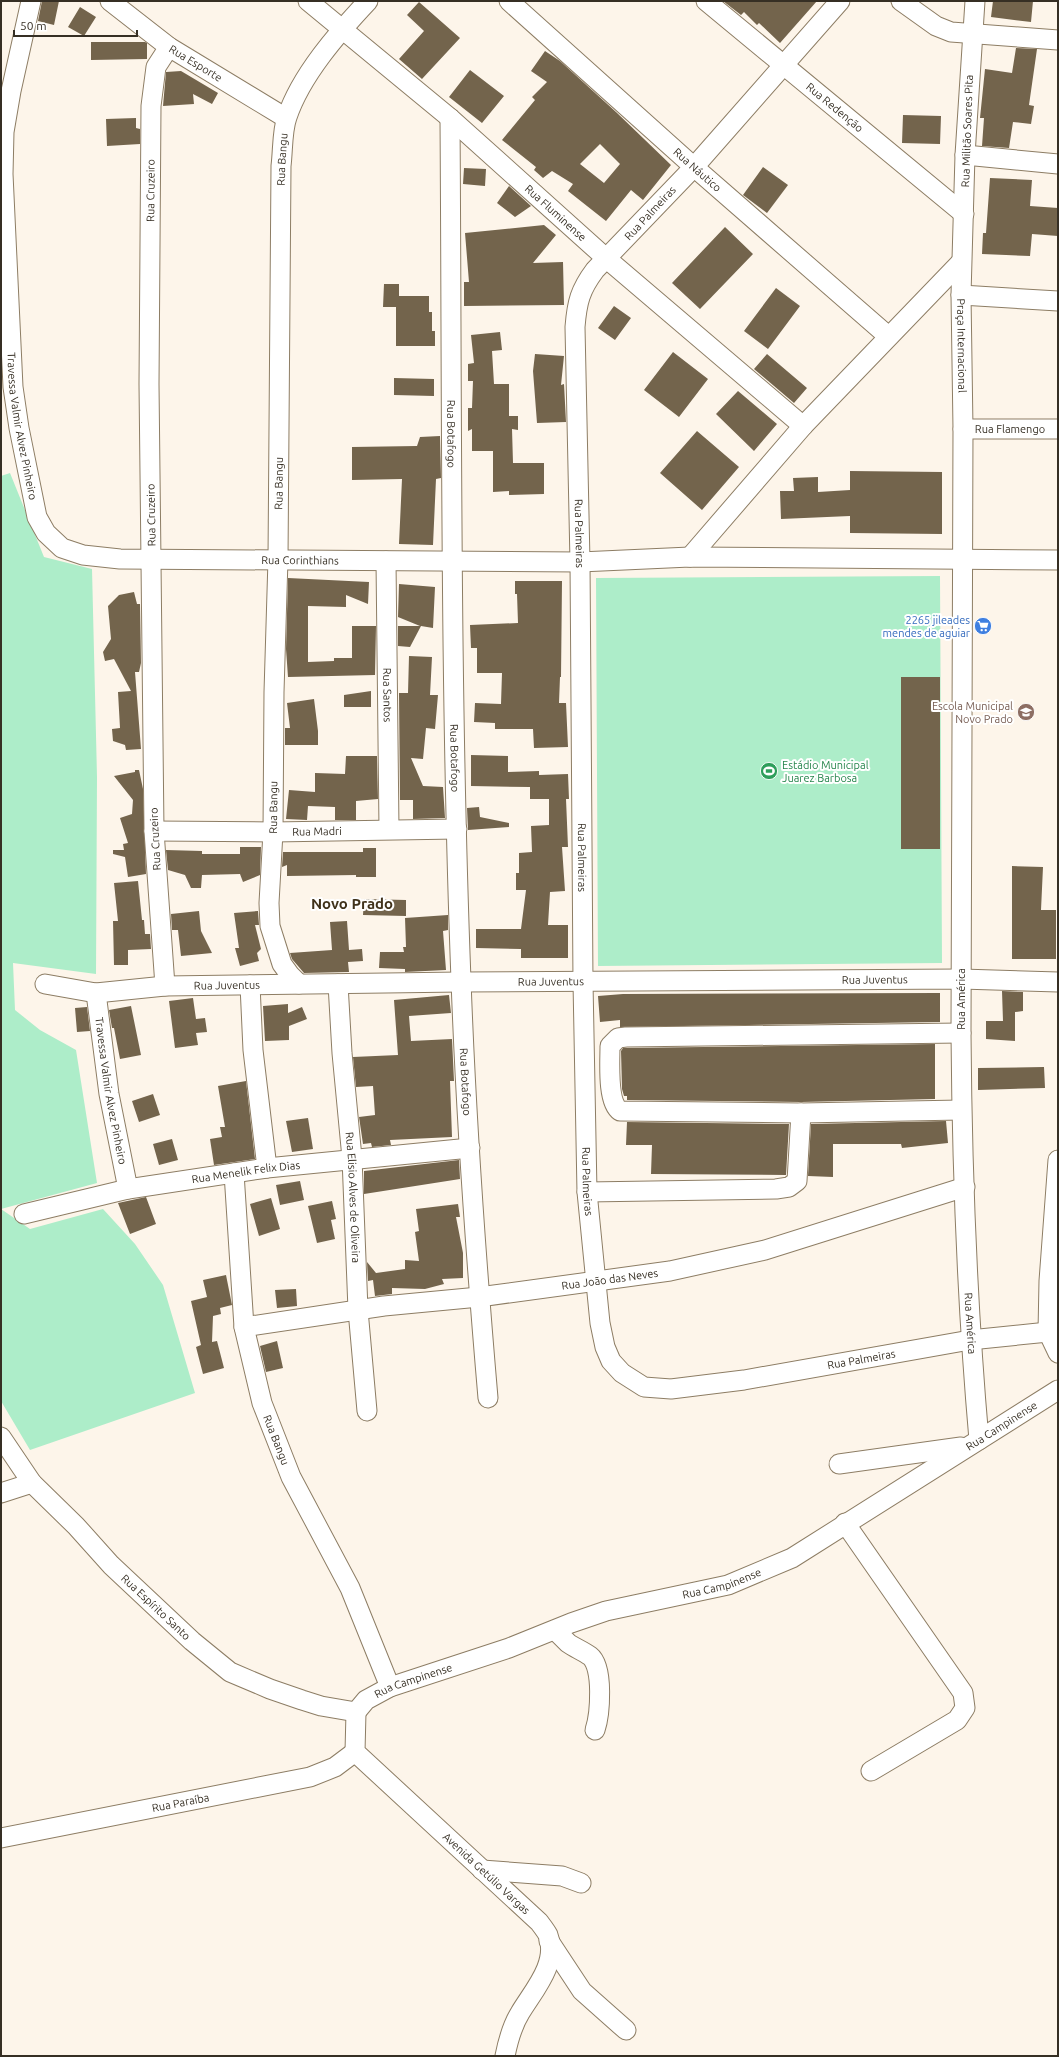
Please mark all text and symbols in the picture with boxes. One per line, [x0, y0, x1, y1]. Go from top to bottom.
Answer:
scale bar [14, 12, 137, 38]
text: 50 m [20, 19, 47, 32]
street label: Rua Esporte [167, 43, 224, 84]
street label: Rua Militão Soares Pita [959, 75, 975, 187]
street label: Rua Redenção [804, 80, 866, 134]
street label: Rua Bangu [275, 132, 290, 186]
street label: Rua Náutico [671, 146, 724, 194]
street label: Rua Cruzeiro [144, 159, 157, 222]
street label: Rua Fluminense [523, 182, 589, 243]
street label: Rua Palmeiras [622, 183, 678, 242]
street label: Praça Internacional [955, 298, 968, 393]
street label: Travessa Valmir Alvez Pinheiro [5, 352, 39, 501]
street label: Rua Botafogo [445, 400, 458, 468]
street label: Rua Flamengo [975, 423, 1045, 435]
street label: Rua Bangu [272, 457, 285, 510]
street label: Rua Cruzeiro [144, 483, 158, 547]
street label: Rua Palmeiras [573, 499, 586, 568]
street label: Rua Corinthians [261, 554, 339, 566]
place label: 2265 jileades mendes de aguiar [883, 614, 971, 639]
supermarket icon: 2265 jileades mendes de aguiar [973, 616, 993, 636]
street label: Rua Santos [381, 668, 394, 723]
place label: Escola Municipal Novo Prado [932, 700, 1013, 725]
school or university icon: Escola Municipal Novo Prado [1016, 702, 1036, 722]
street label: Rua Botafogo [448, 724, 461, 792]
place label: Estádio Municipal Juarez Barbosa [782, 759, 869, 784]
sports icon: Estádio Municipal Juarez Barbosa [759, 761, 779, 781]
street label: Rua Bangu [267, 781, 279, 834]
street label: Rua Cruzeiro [147, 807, 163, 871]
street label: Rua Palmeiras [576, 823, 588, 892]
street label: Rua Madri [292, 825, 342, 838]
district label: Novo Prado [311, 895, 393, 912]
street label: Rua América [955, 968, 967, 1030]
street label: Rua Juventus [842, 973, 908, 986]
street label: Rua Juventus [518, 975, 584, 988]
street label: Rua Juventus [194, 979, 260, 992]
street label: Travessa Valmir Alvez Pinheiro [93, 1016, 129, 1166]
street label: Rua Botafogo [458, 1047, 473, 1116]
street label: Rua Elisio Alves de Oliveira [344, 1131, 362, 1263]
street label: Rua Palmeiras [580, 1147, 595, 1217]
street label: Rua Menelik Felix Dias [191, 1159, 301, 1185]
street label: Rua João das Neves [561, 1267, 659, 1292]
street label: Rua América [963, 1292, 978, 1355]
street label: Rua Palmeiras [826, 1347, 897, 1371]
street label: Rua Campinense [964, 1399, 1039, 1453]
street label: Rua Bangu [261, 1413, 292, 1467]
street label: Rua Campinense [681, 1566, 763, 1601]
street label: Rua Espírito Santo [119, 1572, 193, 1642]
street label: Rua Campinense [372, 1661, 454, 1700]
street label: Rua Paraíba [151, 1791, 210, 1814]
street label: Avenida Getúlio Vargas [441, 1830, 533, 1917]

